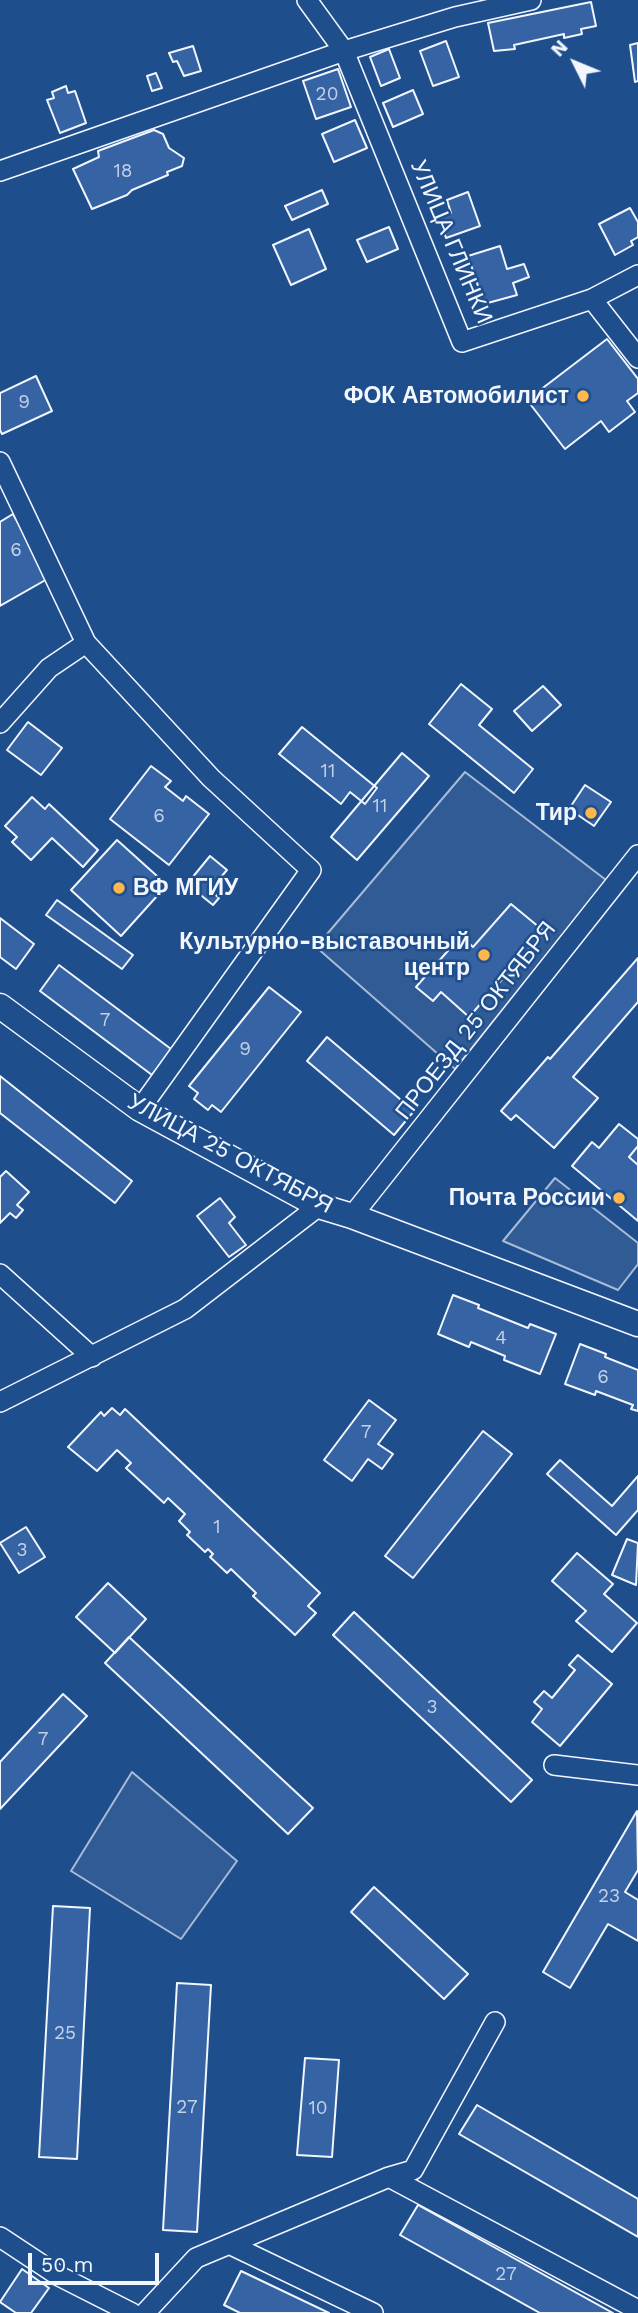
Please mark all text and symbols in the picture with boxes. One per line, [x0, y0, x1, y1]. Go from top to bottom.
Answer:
north arrow [540, 28, 610, 98]
text: N [546, 35, 572, 61]
house number: 20 [316, 83, 338, 105]
street label: УЛИЦА ГЛИНКИ [404, 156, 498, 328]
house number: 18 [113, 160, 133, 182]
place label: ФОК Автомобилист [344, 382, 569, 410]
marker: ФОК Автомобилист [575, 388, 591, 404]
house number: 9 [18, 391, 30, 413]
house number: 6 [10, 539, 22, 561]
house number: 11 [321, 760, 335, 782]
house number: 11 [373, 795, 387, 817]
place label: Тир [536, 799, 577, 827]
house number: 6 [153, 805, 165, 827]
marker: Тир [583, 805, 599, 821]
place label: ВФ МГИУ [133, 874, 238, 902]
marker: ВФ МГИУ [111, 880, 127, 896]
street label: ПРОЕЗД 25 ОКТЯБРЯ [390, 916, 562, 1126]
place label: Культурно-выставочный центр [179, 928, 470, 982]
marker: Культурно-выставочный центр [476, 947, 492, 963]
house number: 7 [100, 1009, 110, 1031]
house number: 9 [239, 1038, 251, 1060]
street label: УЛИЦА 25 ОКТЯБРЯ [123, 1088, 337, 1220]
place label: Почта России [449, 1184, 605, 1212]
marker: Почта России [611, 1190, 627, 1206]
house number: 4 [495, 1327, 507, 1349]
house number: 6 [597, 1366, 609, 1388]
house number: 7 [361, 1421, 371, 1443]
house number: 1 [213, 1516, 221, 1538]
house number: 3 [16, 1539, 28, 1561]
house number: 3 [426, 1696, 438, 1718]
house number: 7 [38, 1728, 48, 1750]
house number: 23 [598, 1885, 620, 1907]
house number: 25 [54, 2022, 76, 2044]
house number: 27 [176, 2096, 198, 2118]
house number: 10 [308, 2097, 328, 2119]
scale bar [32, 2240, 163, 2284]
text: 50 m [41, 2252, 93, 2277]
house number: 27 [495, 2263, 517, 2285]

